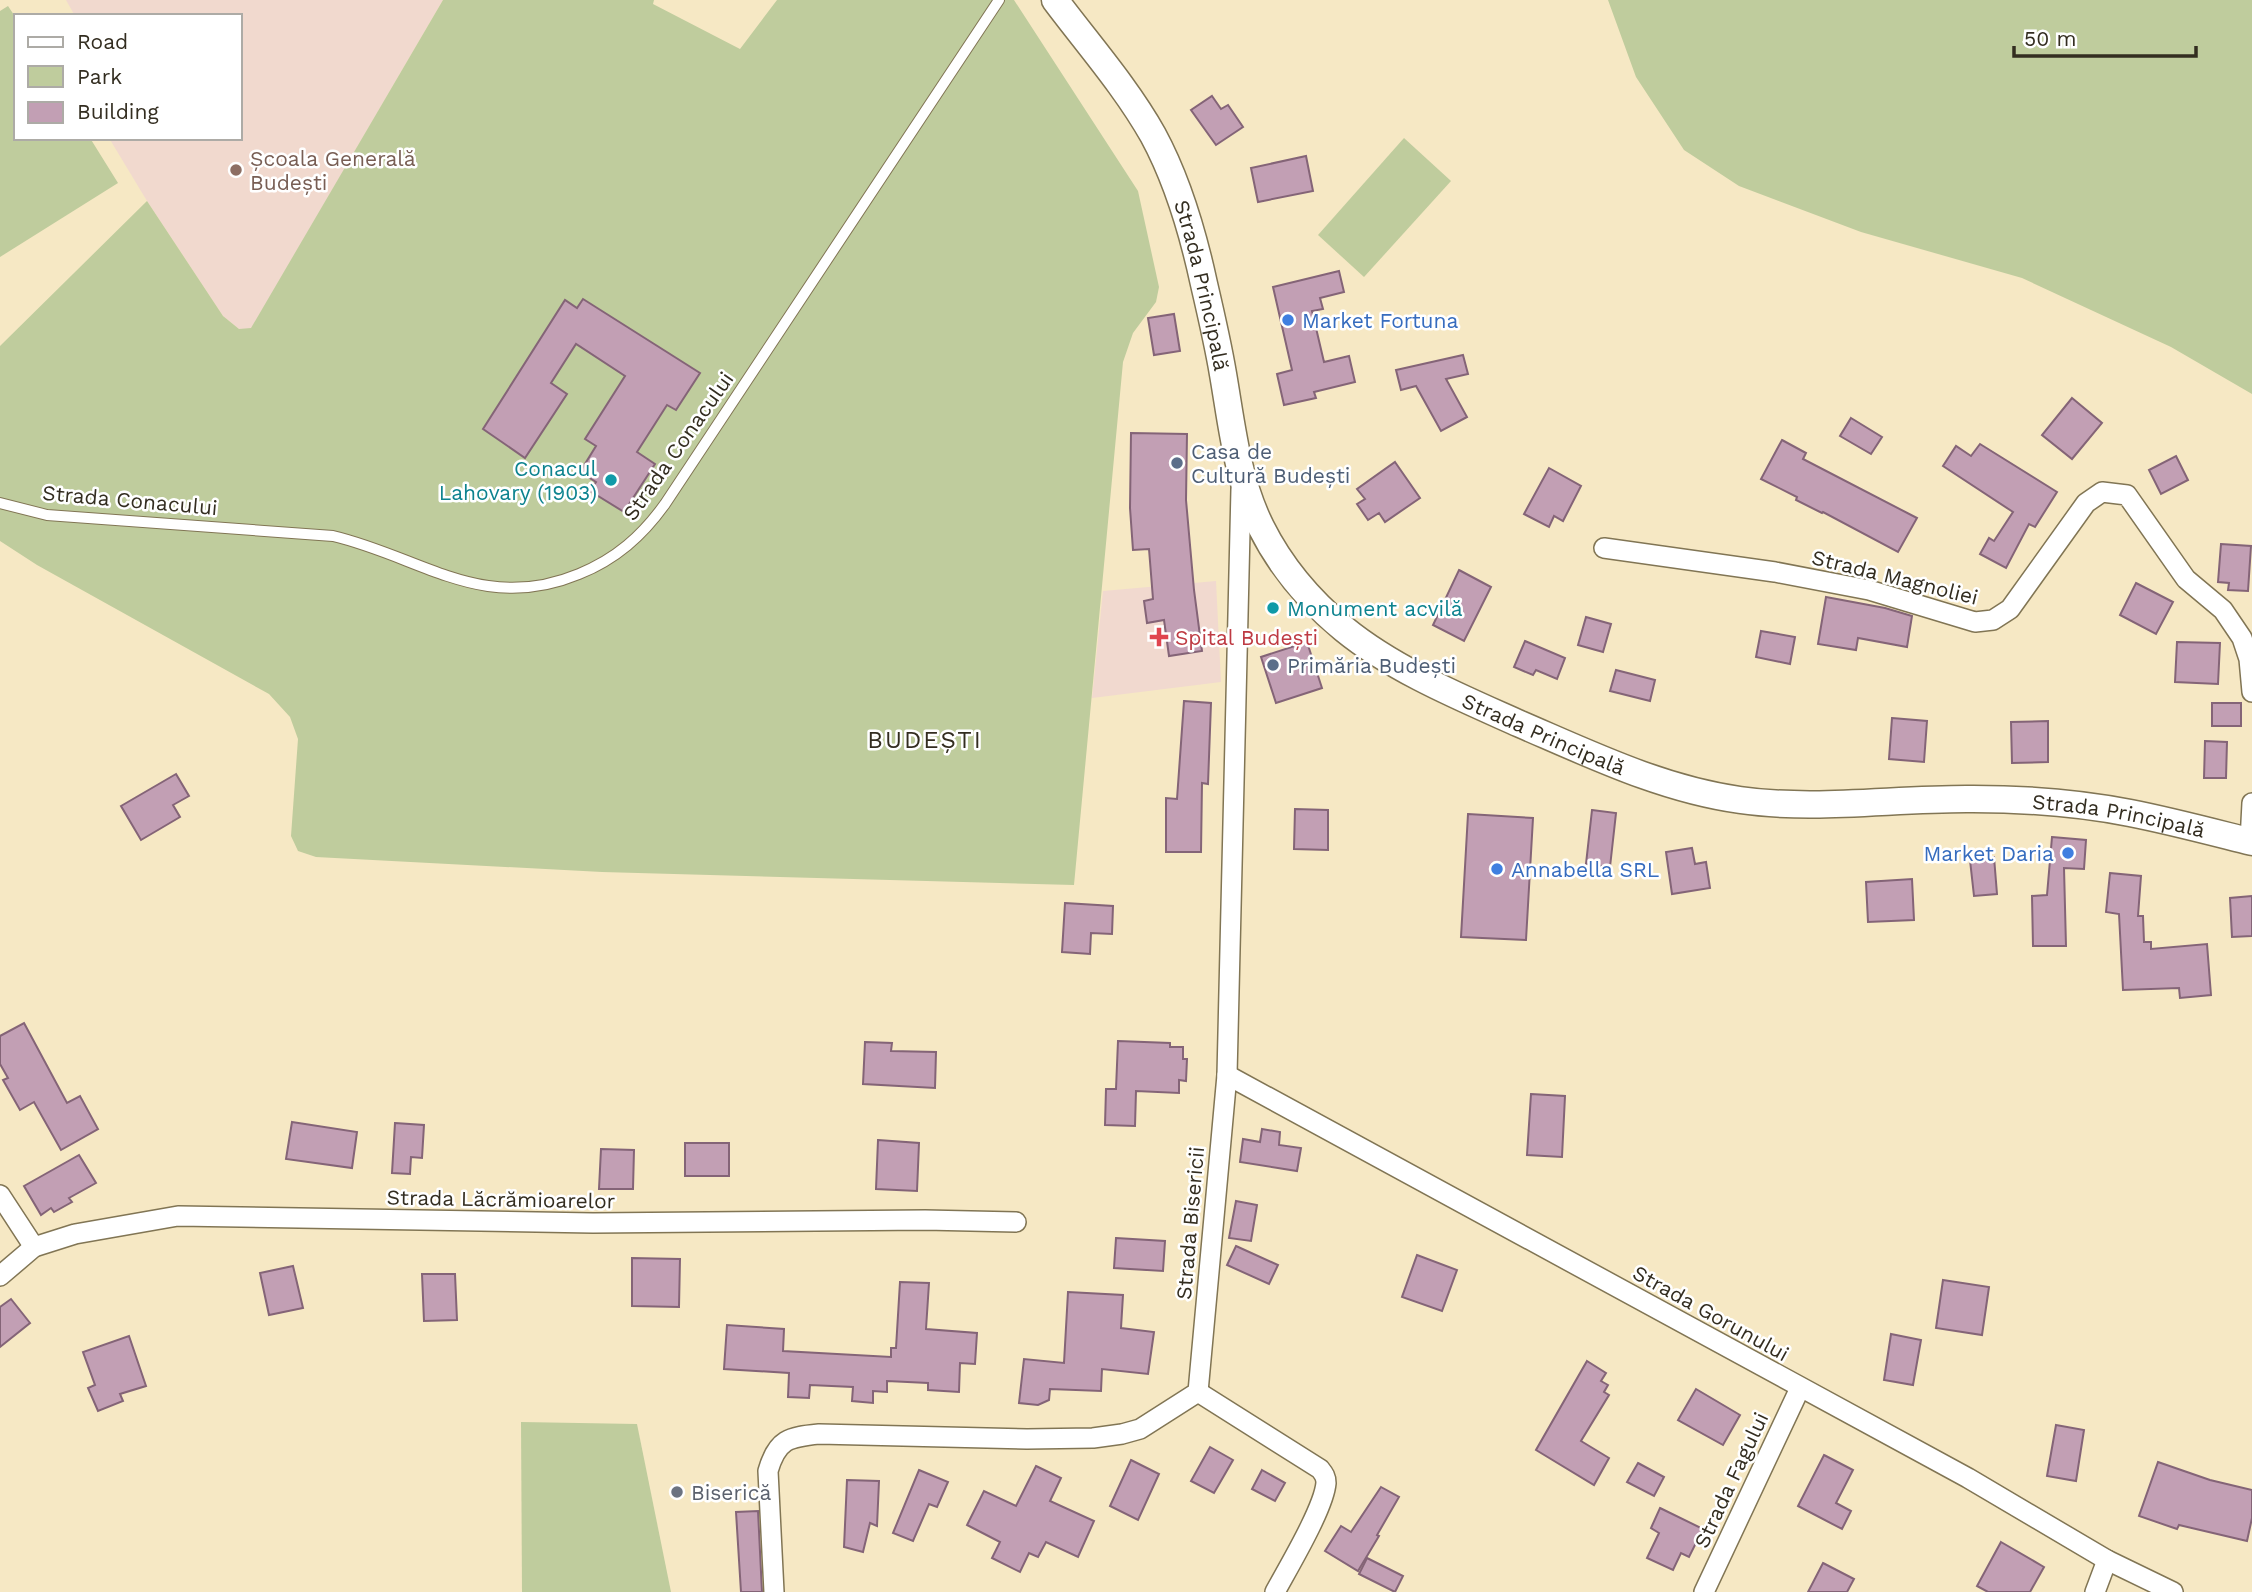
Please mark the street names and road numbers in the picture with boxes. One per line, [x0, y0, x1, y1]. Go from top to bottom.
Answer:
street label: Strada Principală [1170, 197, 1235, 373]
street label: Strada Conacului [617, 367, 739, 525]
street label: Strada Conacului [41, 480, 219, 520]
street label: Strada Magnoliei [1809, 544, 1981, 610]
street label: Strada Principală [1459, 687, 1629, 780]
street label: Strada Principală [2032, 788, 2208, 842]
street label: Strada Bisericii [1171, 1145, 1209, 1301]
street label: Strada Lăcrămioarelor [387, 1185, 616, 1213]
street label: Strada Gorunului [1629, 1260, 1793, 1366]
street label: Strada Fagului [1689, 1408, 1773, 1552]

